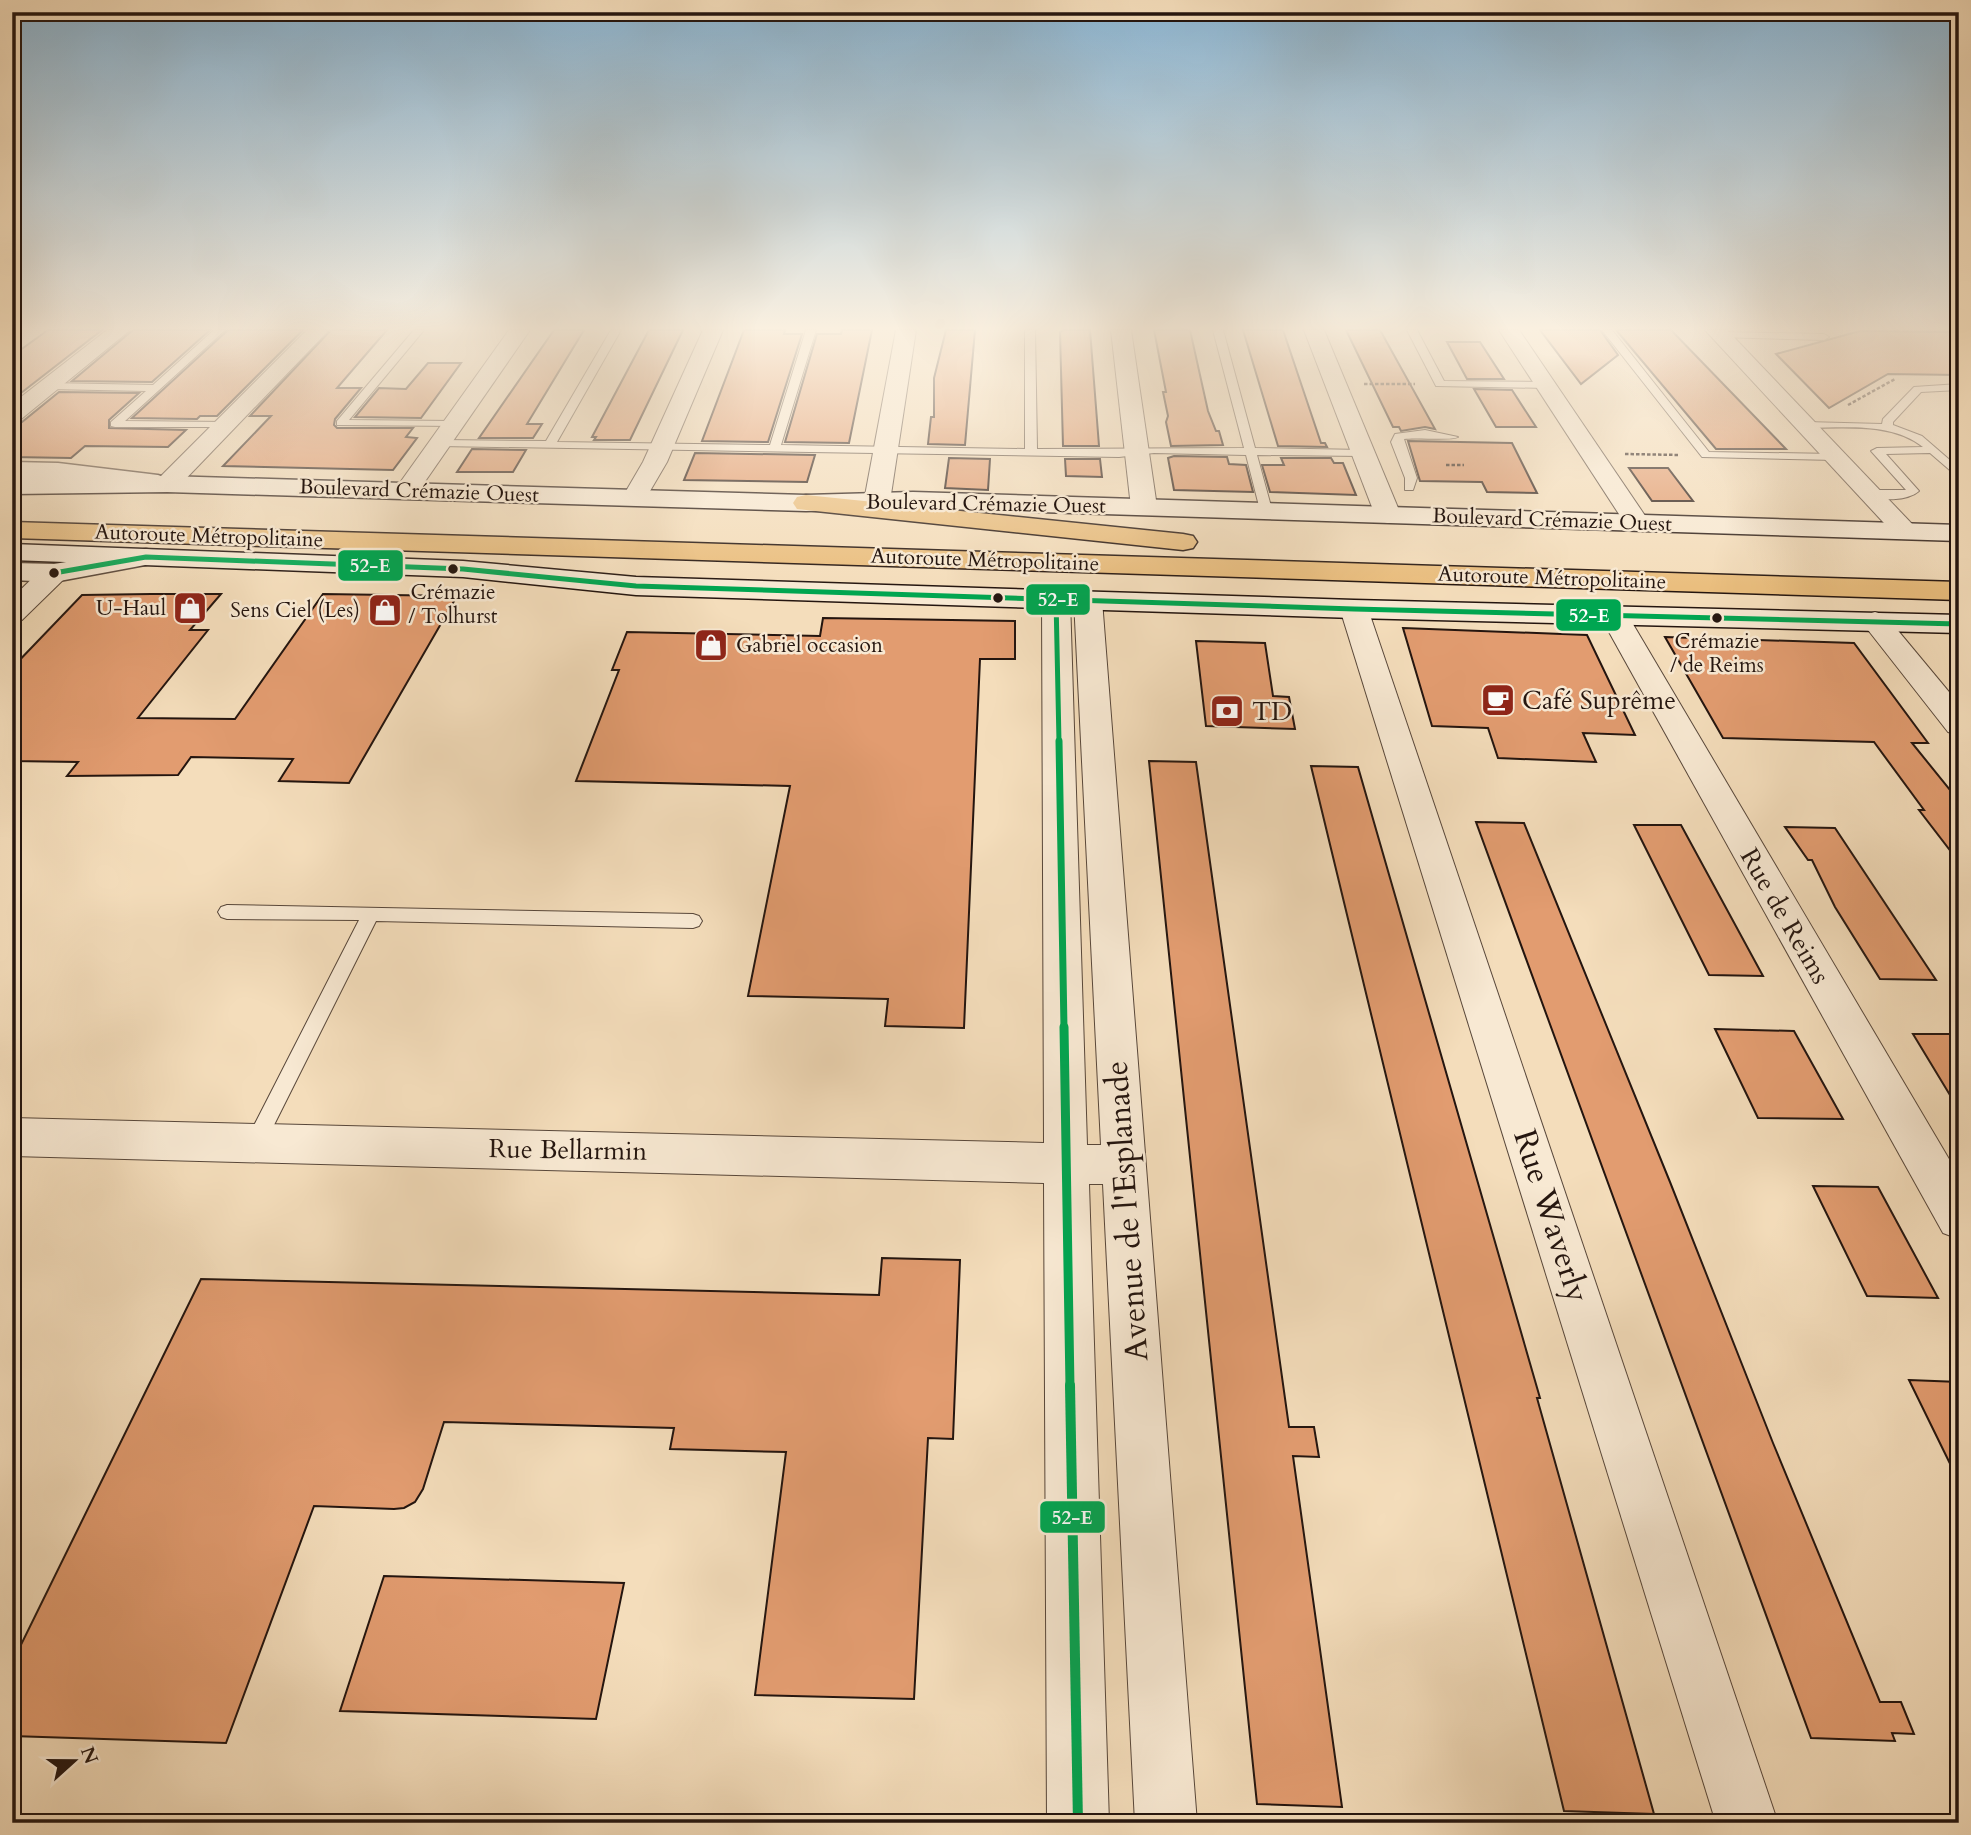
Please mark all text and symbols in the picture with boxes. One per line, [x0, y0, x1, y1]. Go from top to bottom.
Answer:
street label: Boulevard Crémazie Ouest [299, 472, 540, 510]
street label: Boulevard Crémazie Ouest [866, 487, 1106, 521]
street label: Boulevard Crémazie Ouest [1432, 501, 1673, 539]
street label: Autoroute Métropolitaine [94, 518, 324, 554]
street label: Autoroute Métropolitaine [870, 542, 1100, 578]
line badge: 52-E [337, 549, 404, 582]
text: 52-E [350, 553, 390, 579]
street label: Autoroute Métropolitaine [1437, 560, 1667, 596]
marker: Crémazie / Tolhurst [446, 562, 460, 576]
unlabelled marker [47, 566, 61, 580]
place label: Crémazie / Tolhurst [409, 578, 498, 631]
line badge: 52-E [1025, 583, 1091, 616]
text: 52-E [1038, 587, 1078, 613]
shop icon: U-Haul [171, 589, 209, 627]
shop icon: Sens Ciel (Les) [366, 591, 404, 629]
unlabelled marker [991, 591, 1005, 605]
place label: U-Haul [96, 594, 166, 623]
place label: Sens Ciel (Les) [230, 596, 360, 625]
line badge: 52-E [1555, 598, 1622, 632]
text: 52-E [1569, 603, 1609, 629]
marker: Crémazie / de Reims [1710, 611, 1724, 625]
shop icon: Gabriel occasion [692, 626, 730, 664]
place label: Crémazie / de Reims [1670, 627, 1764, 680]
place label: Gabriel occasion [736, 631, 883, 660]
cafe icon: Café Suprême [1479, 681, 1517, 719]
place label: Café Suprême [1522, 683, 1676, 718]
bank icon: TD [1208, 692, 1246, 730]
place label: TD [1252, 694, 1292, 729]
street label: Rue de Reims [1732, 842, 1838, 990]
street label: Avenue de l'Esplanade [1095, 1059, 1159, 1363]
street label: Rue Waverly [1502, 1124, 1600, 1308]
street label: Rue Bellarmin [488, 1131, 648, 1169]
line badge: 52-E [1039, 1500, 1106, 1534]
text: 52-E [1052, 1505, 1092, 1531]
north arrow [38, 1727, 108, 1797]
text: N [74, 1743, 104, 1768]

